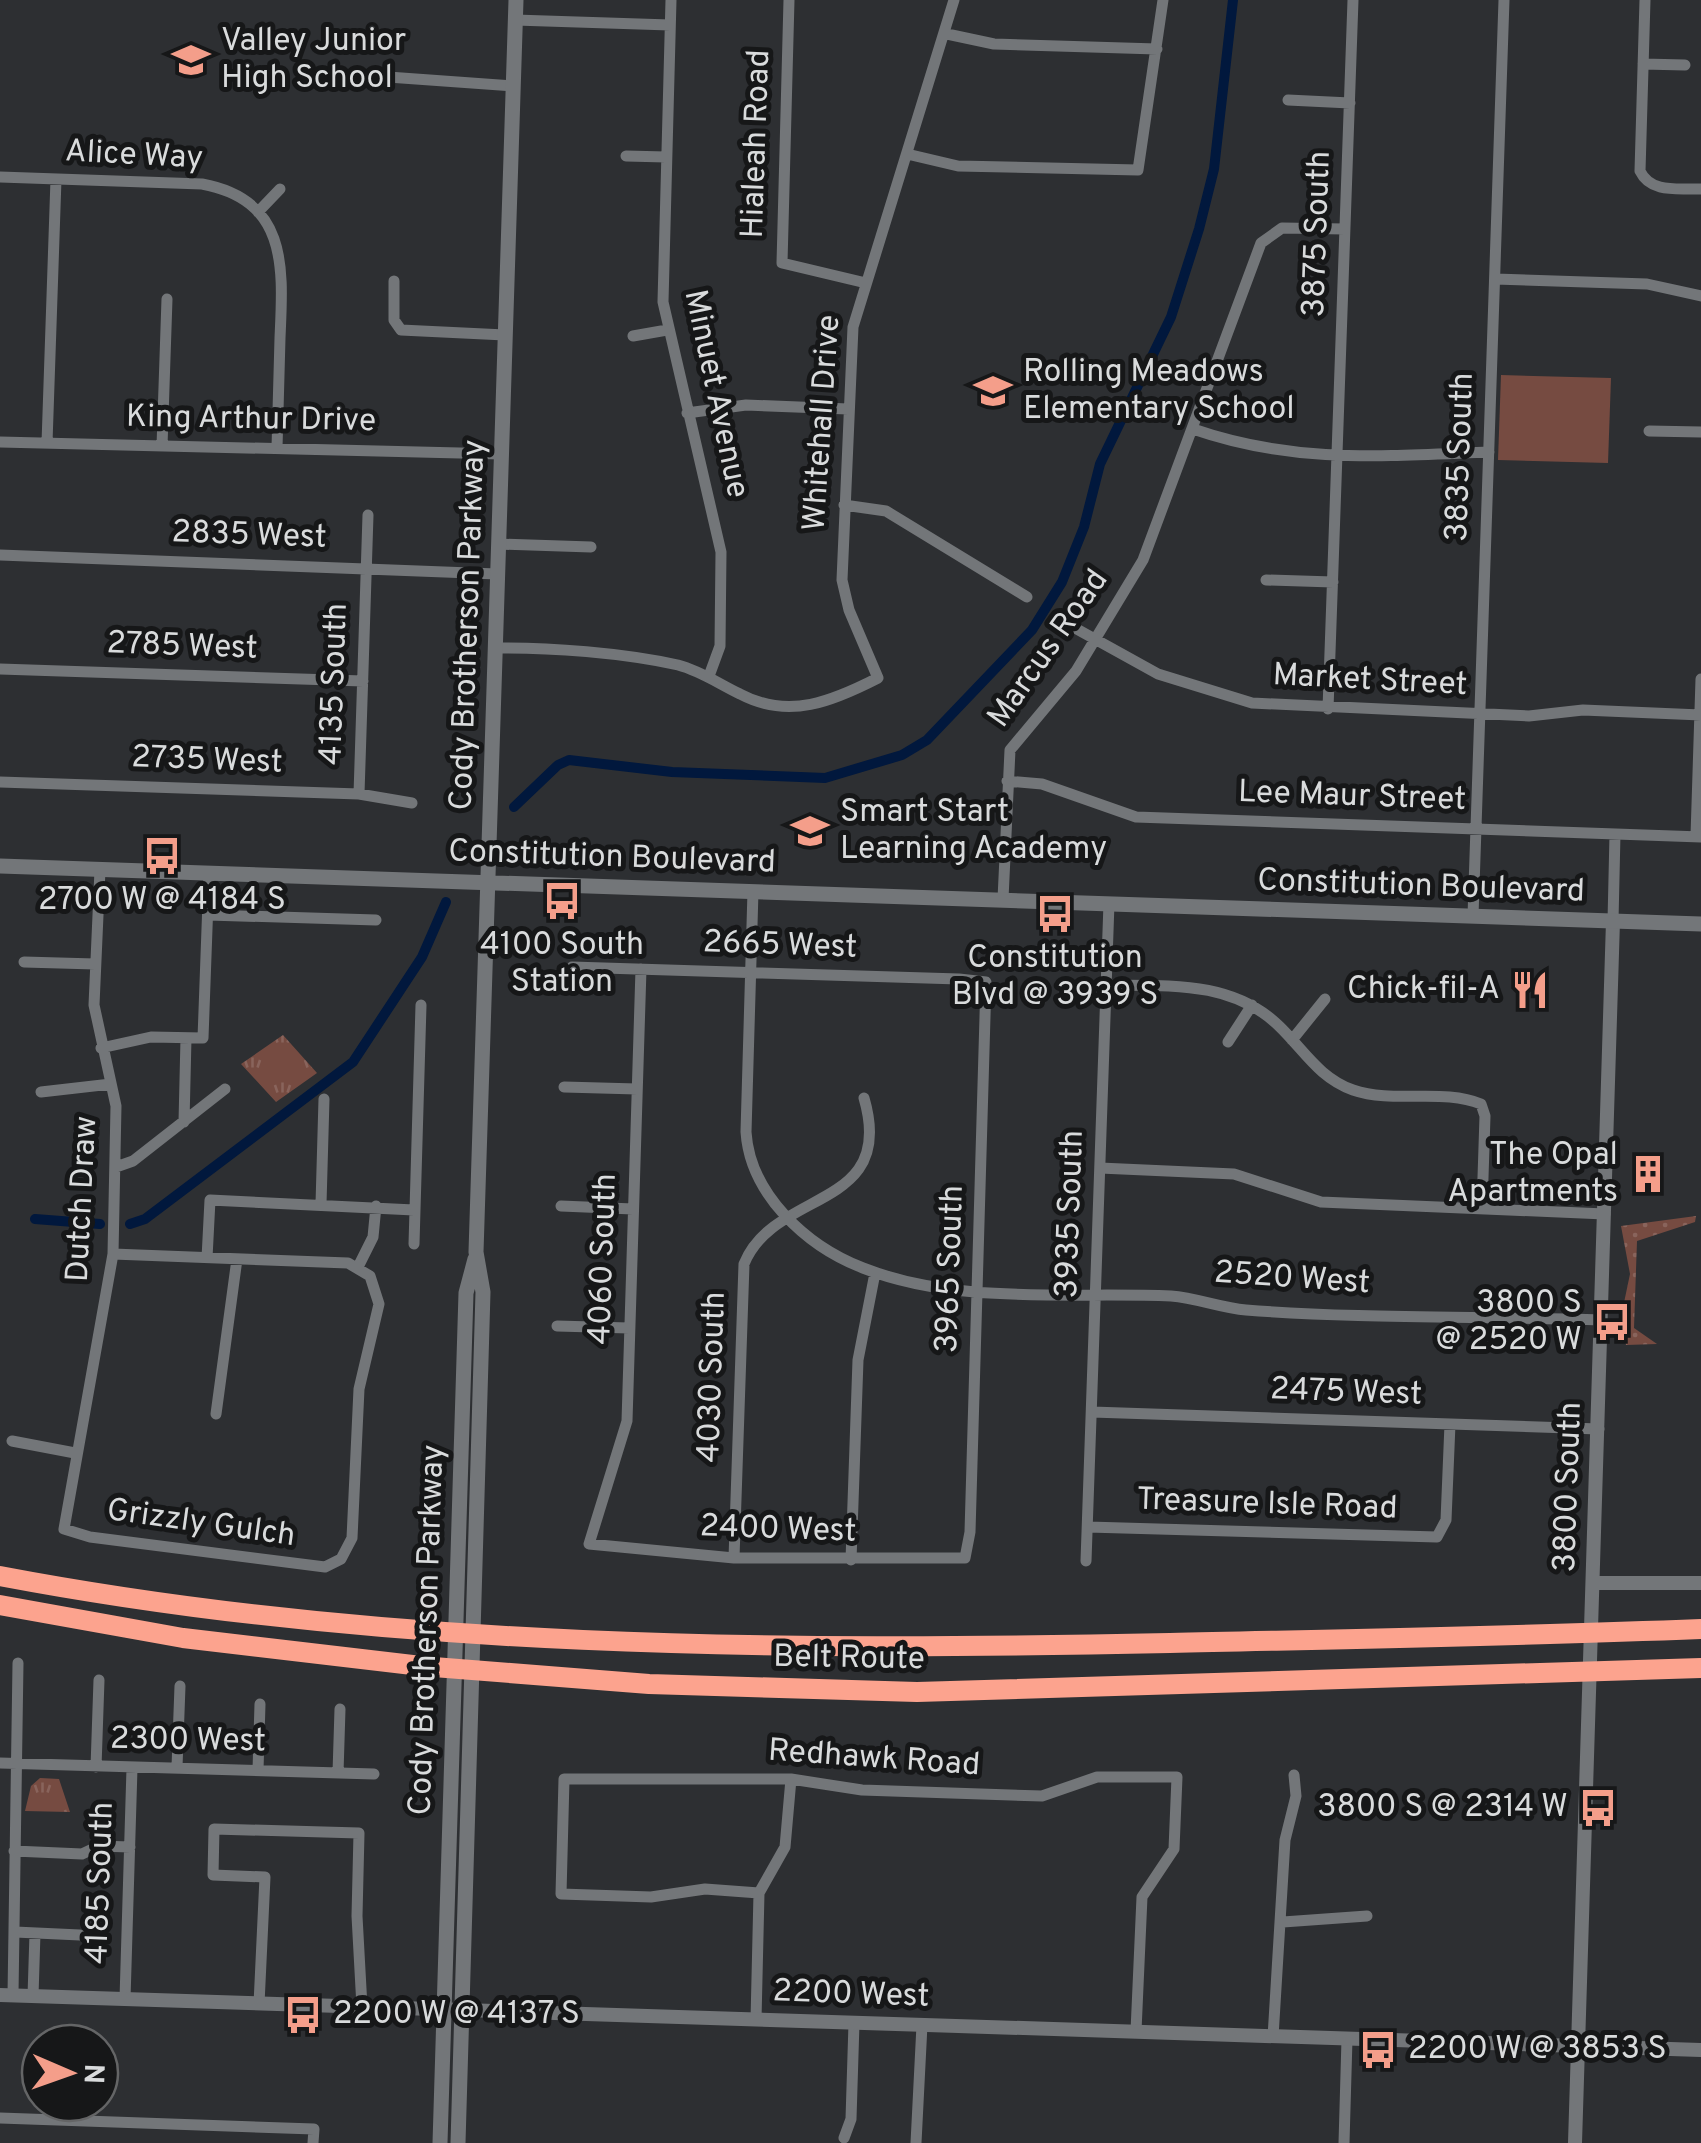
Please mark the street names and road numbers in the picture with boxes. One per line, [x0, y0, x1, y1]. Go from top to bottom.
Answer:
street label: Hialeah Road [734, 49, 780, 239]
street label: Alice Way [64, 132, 204, 180]
street label: 3875 South [1295, 150, 1341, 318]
street label: Minuet Avenue [673, 286, 757, 502]
street label: Whitehall Drive [795, 313, 851, 533]
street label: 3835 South [1438, 372, 1484, 542]
street label: King Arthur Drive [126, 398, 376, 442]
street label: Cody Brotherson Parkway [443, 439, 495, 811]
street label: 2835 West [171, 513, 327, 559]
street label: Marcus Road [980, 562, 1118, 736]
street label: 4135 South [312, 602, 358, 766]
street label: 2785 West [106, 624, 258, 670]
street label: Market Street [1272, 656, 1468, 706]
street label: 2735 West [131, 738, 283, 784]
street label: Lee Maur Street [1237, 773, 1467, 821]
street label: Constitution Boulevard [448, 832, 776, 884]
street label: Constitution Boulevard [1257, 861, 1585, 913]
street label: 2665 West [702, 923, 858, 969]
street label: Dutch Draw [59, 1115, 107, 1283]
street label: 3935 South [1048, 1129, 1094, 1299]
street label: 4060 South [581, 1173, 627, 1345]
street label: 3965 South [928, 1184, 974, 1354]
street label: 2520 West [1213, 1254, 1371, 1304]
street label: 4030 South [690, 1291, 736, 1463]
street label: 2475 West [1269, 1370, 1423, 1416]
street label: 3800 South [1546, 1401, 1592, 1573]
street label: Cody Brotherson Parkway [402, 1444, 454, 1816]
street label: Treasure Isle Road [1136, 1480, 1398, 1530]
street label: Grizzly Gulch [104, 1491, 298, 1557]
street label: 2400 West [699, 1507, 857, 1553]
street label: Belt Route [773, 1638, 925, 1680]
street label: 2300 West [110, 1720, 266, 1762]
street label: Redhawk Road [767, 1732, 981, 1786]
street label: 4185 South [78, 1801, 124, 1965]
street label: 2200 West [772, 1972, 930, 2018]

